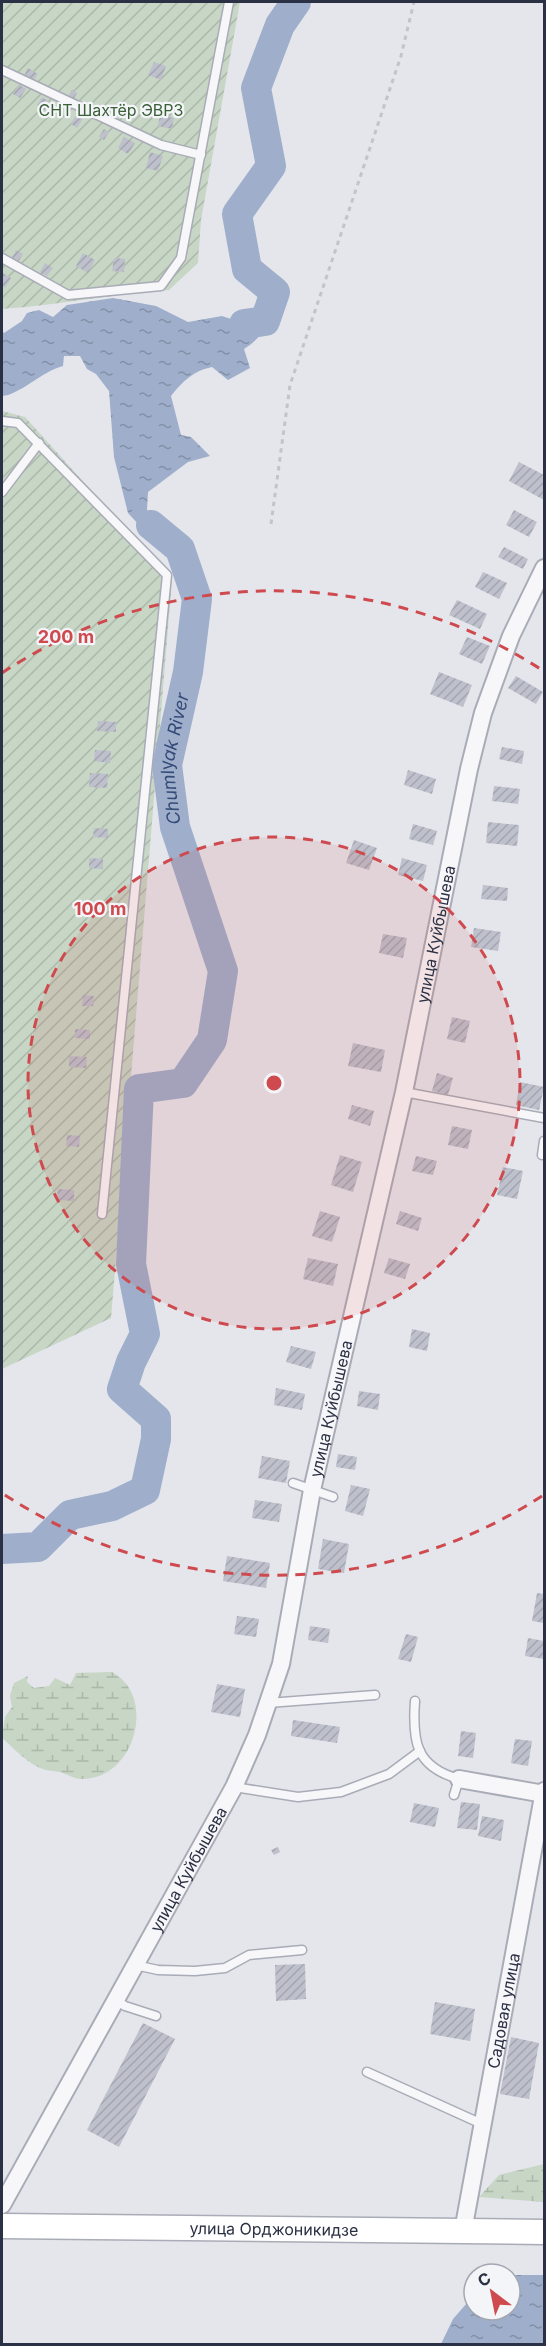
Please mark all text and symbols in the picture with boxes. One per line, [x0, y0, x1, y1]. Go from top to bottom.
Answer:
park label: СНТ Шахтёр ЭВРЗ [39, 100, 183, 120]
text: 200 m [38, 626, 94, 647]
water label: Chumlyak River [155, 690, 193, 826]
street label: улица Куйбышева [412, 863, 459, 1005]
text: 100 m [74, 898, 126, 919]
centre of rings [264, 1073, 284, 1093]
street label: улица Куйбышева [305, 1338, 356, 1479]
street label: улица Куйбышева [146, 1803, 231, 1935]
street label: Садовая улица [483, 1951, 524, 2070]
street label: улица Орджоникидзе [190, 2218, 358, 2240]
north arrow [462, 2262, 522, 2322]
text: С [474, 2268, 495, 2291]

